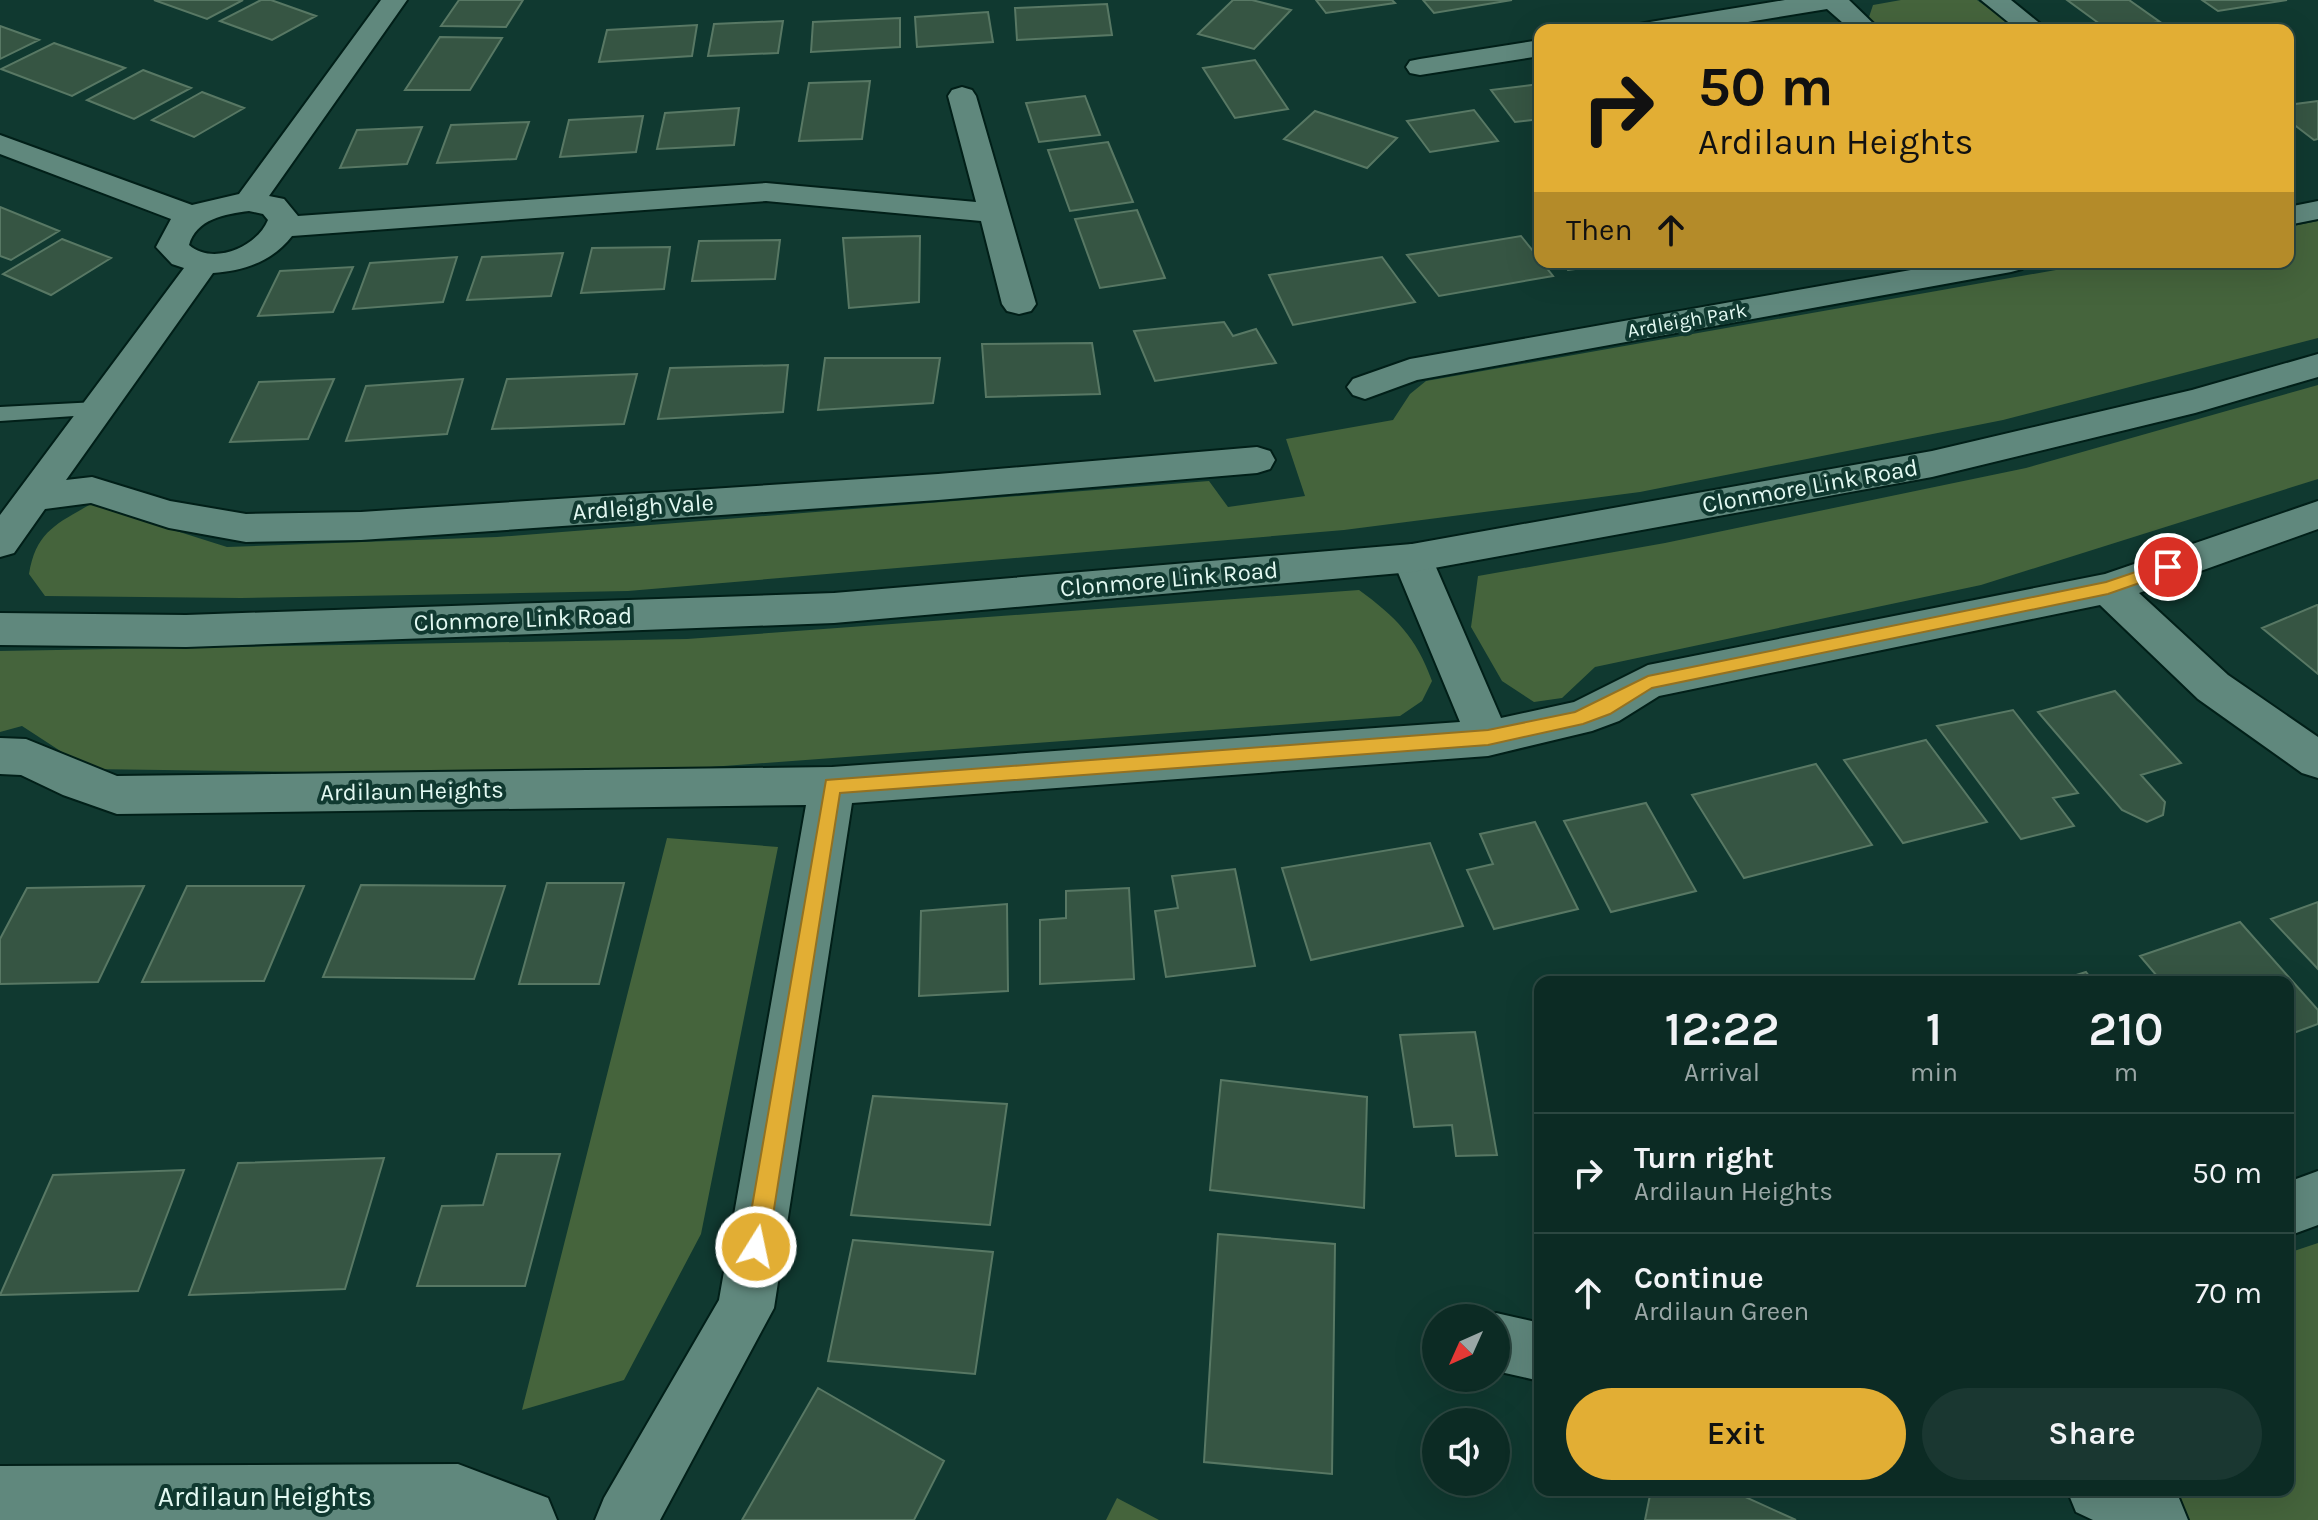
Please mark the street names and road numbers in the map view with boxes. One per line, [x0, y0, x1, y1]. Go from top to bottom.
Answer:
street label: Ardleigh Park [1625, 299, 1749, 342]
street label: Clonmore Link Road [1700, 453, 1920, 519]
street label: Ardleigh Vale [571, 488, 715, 526]
street label: Clonmore Link Road [1059, 556, 1279, 602]
street label: Clonmore Link Road [413, 601, 633, 637]
street label: Ardilaun Heights [320, 775, 504, 807]
street label: Ardilaun Heights [158, 1480, 372, 1513]

